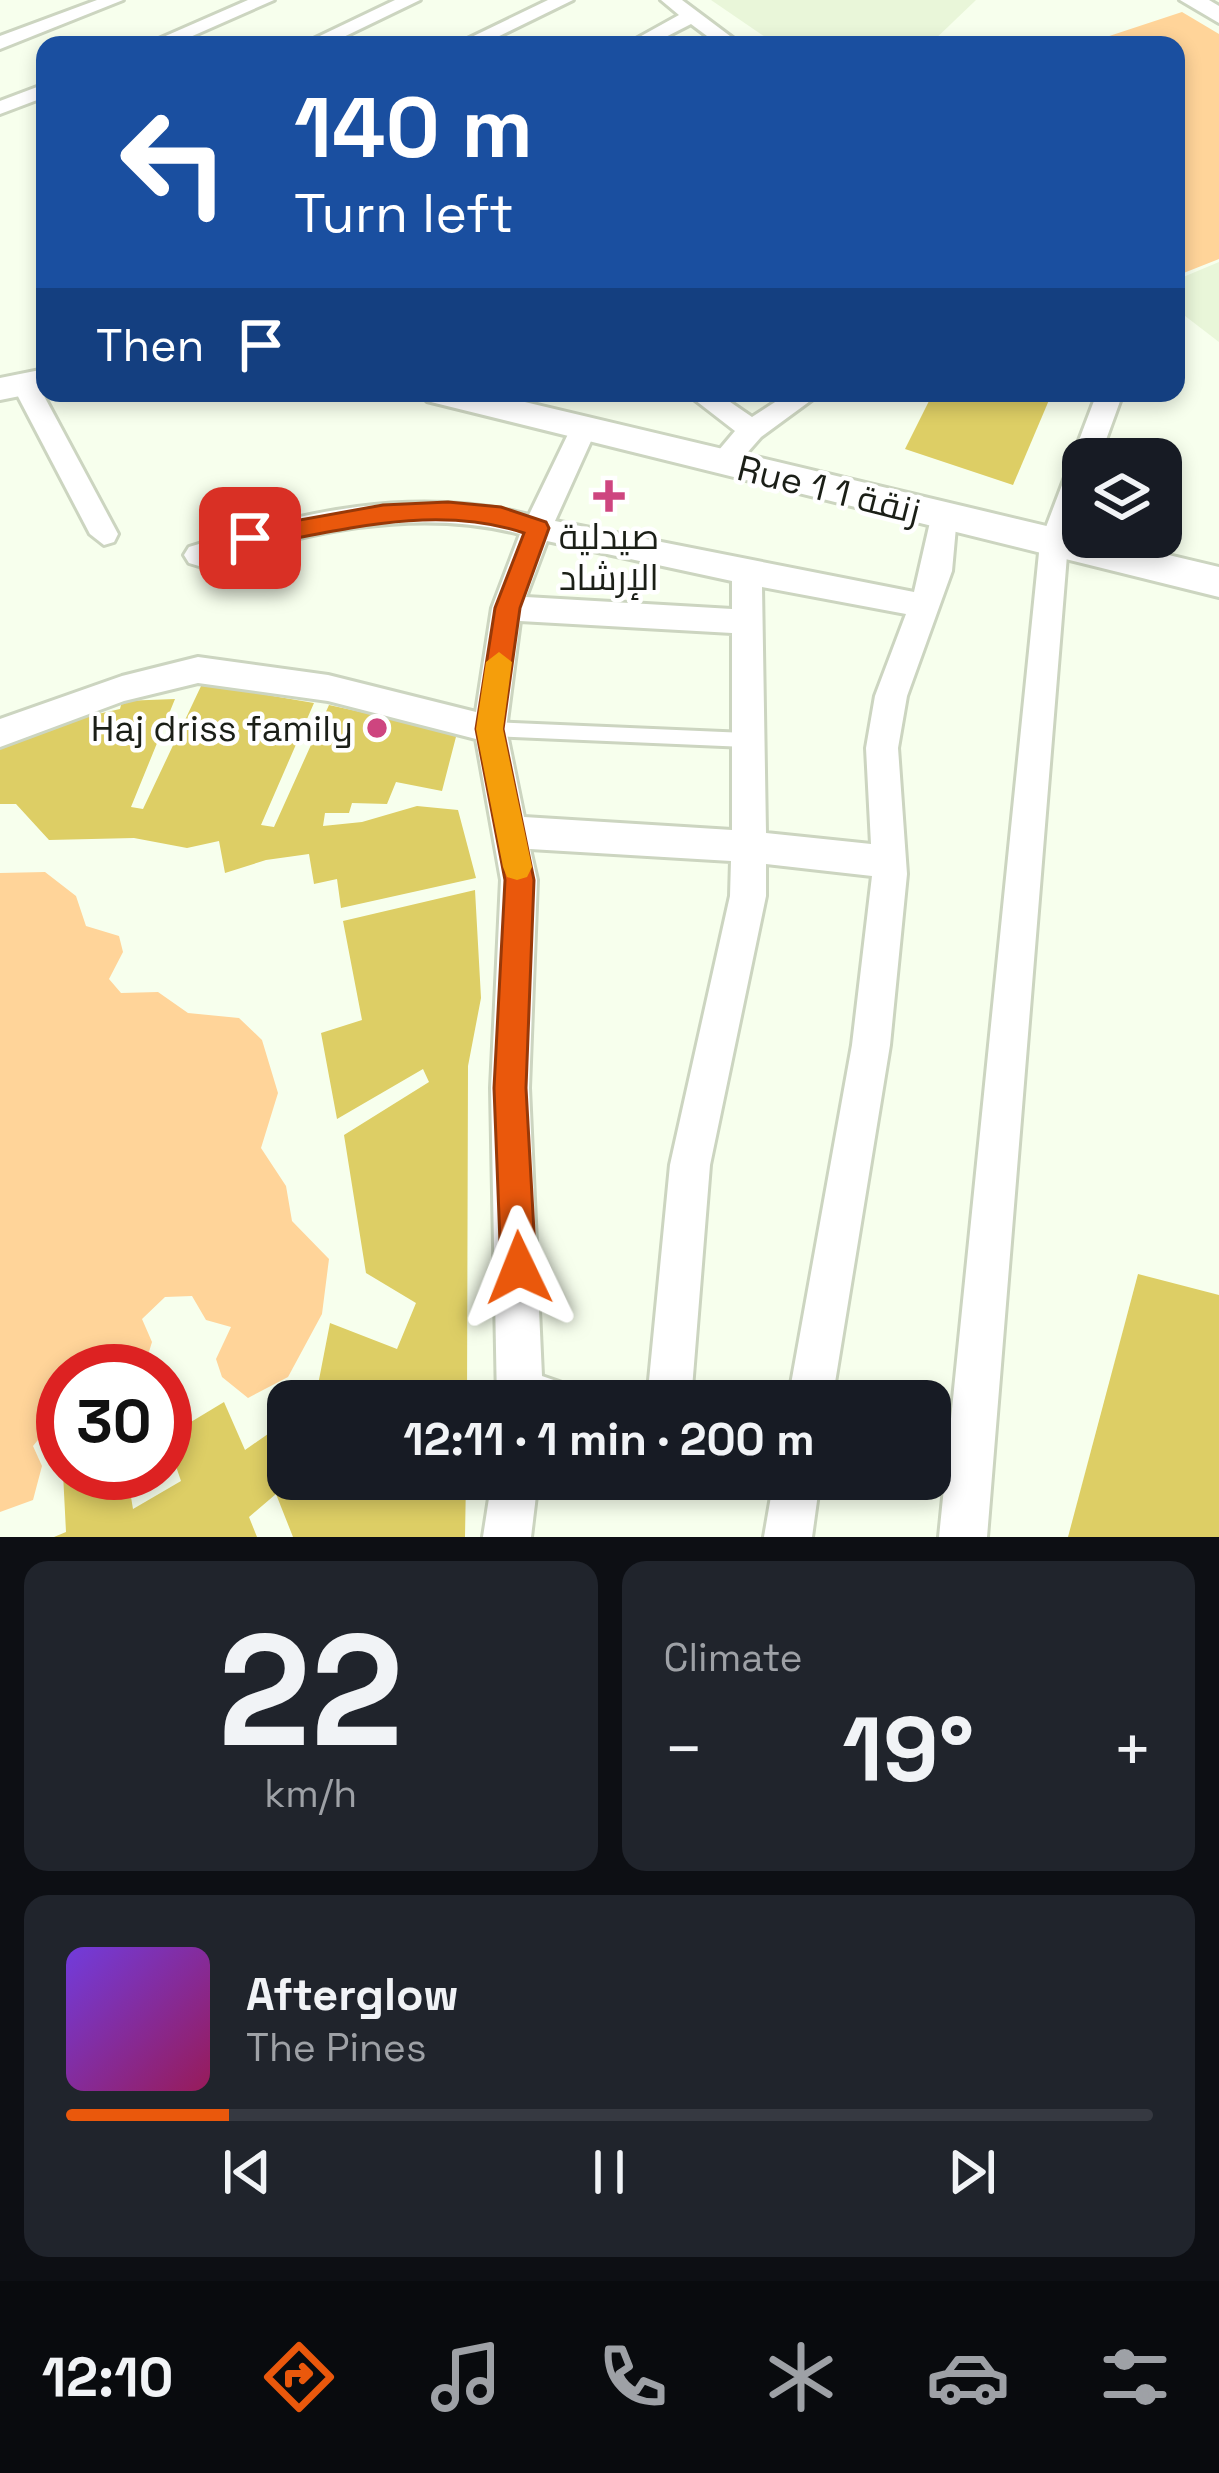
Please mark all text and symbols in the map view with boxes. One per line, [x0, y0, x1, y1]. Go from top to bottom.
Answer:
text: 140 m [294, 74, 533, 182]
icon: left [96, 84, 252, 240]
text: Turn left [294, 179, 514, 248]
icon: arrive [228, 312, 294, 378]
text: Then [96, 317, 204, 374]
map controls [1062, 438, 1182, 558]
button: layers [1062, 438, 1182, 558]
street label: Rue 1 زنقة 1 [733, 445, 925, 535]
marker: صيدلية الإرشاد [596, 483, 622, 509]
pin [199, 487, 301, 589]
icon: arrive [217, 505, 283, 571]
place label: صيدلية الإرشاد [559, 514, 659, 601]
place label: Haj driss family [91, 706, 353, 752]
marker: Haj driss family [364, 715, 390, 741]
position arrow [456, 1205, 582, 1331]
speed limit sign: 30 [36, 1344, 192, 1500]
text: 12:11 · 1 min · 200 m [403, 1411, 815, 1468]
text: 22 [218, 1591, 403, 1791]
text: Climate [664, 1633, 803, 1682]
text: 19° [842, 1692, 974, 1807]
text: − [664, 1707, 704, 1791]
text: + [1112, 1707, 1153, 1791]
text: km/h [264, 1769, 357, 1818]
text: Afterglow [246, 1966, 459, 2023]
text: The Pines [246, 2023, 427, 2072]
icon: previous [214, 2139, 280, 2205]
icon: pause [576, 2139, 642, 2205]
icon: next [939, 2139, 1005, 2205]
icon: directions [257, 2335, 341, 2419]
icon: music [424, 2335, 508, 2419]
icon: phone [591, 2335, 675, 2419]
icon: climate [759, 2335, 843, 2419]
icon: car [926, 2335, 1010, 2419]
icon: filters [1093, 2335, 1177, 2419]
text: 12:10 [42, 2343, 174, 2412]

